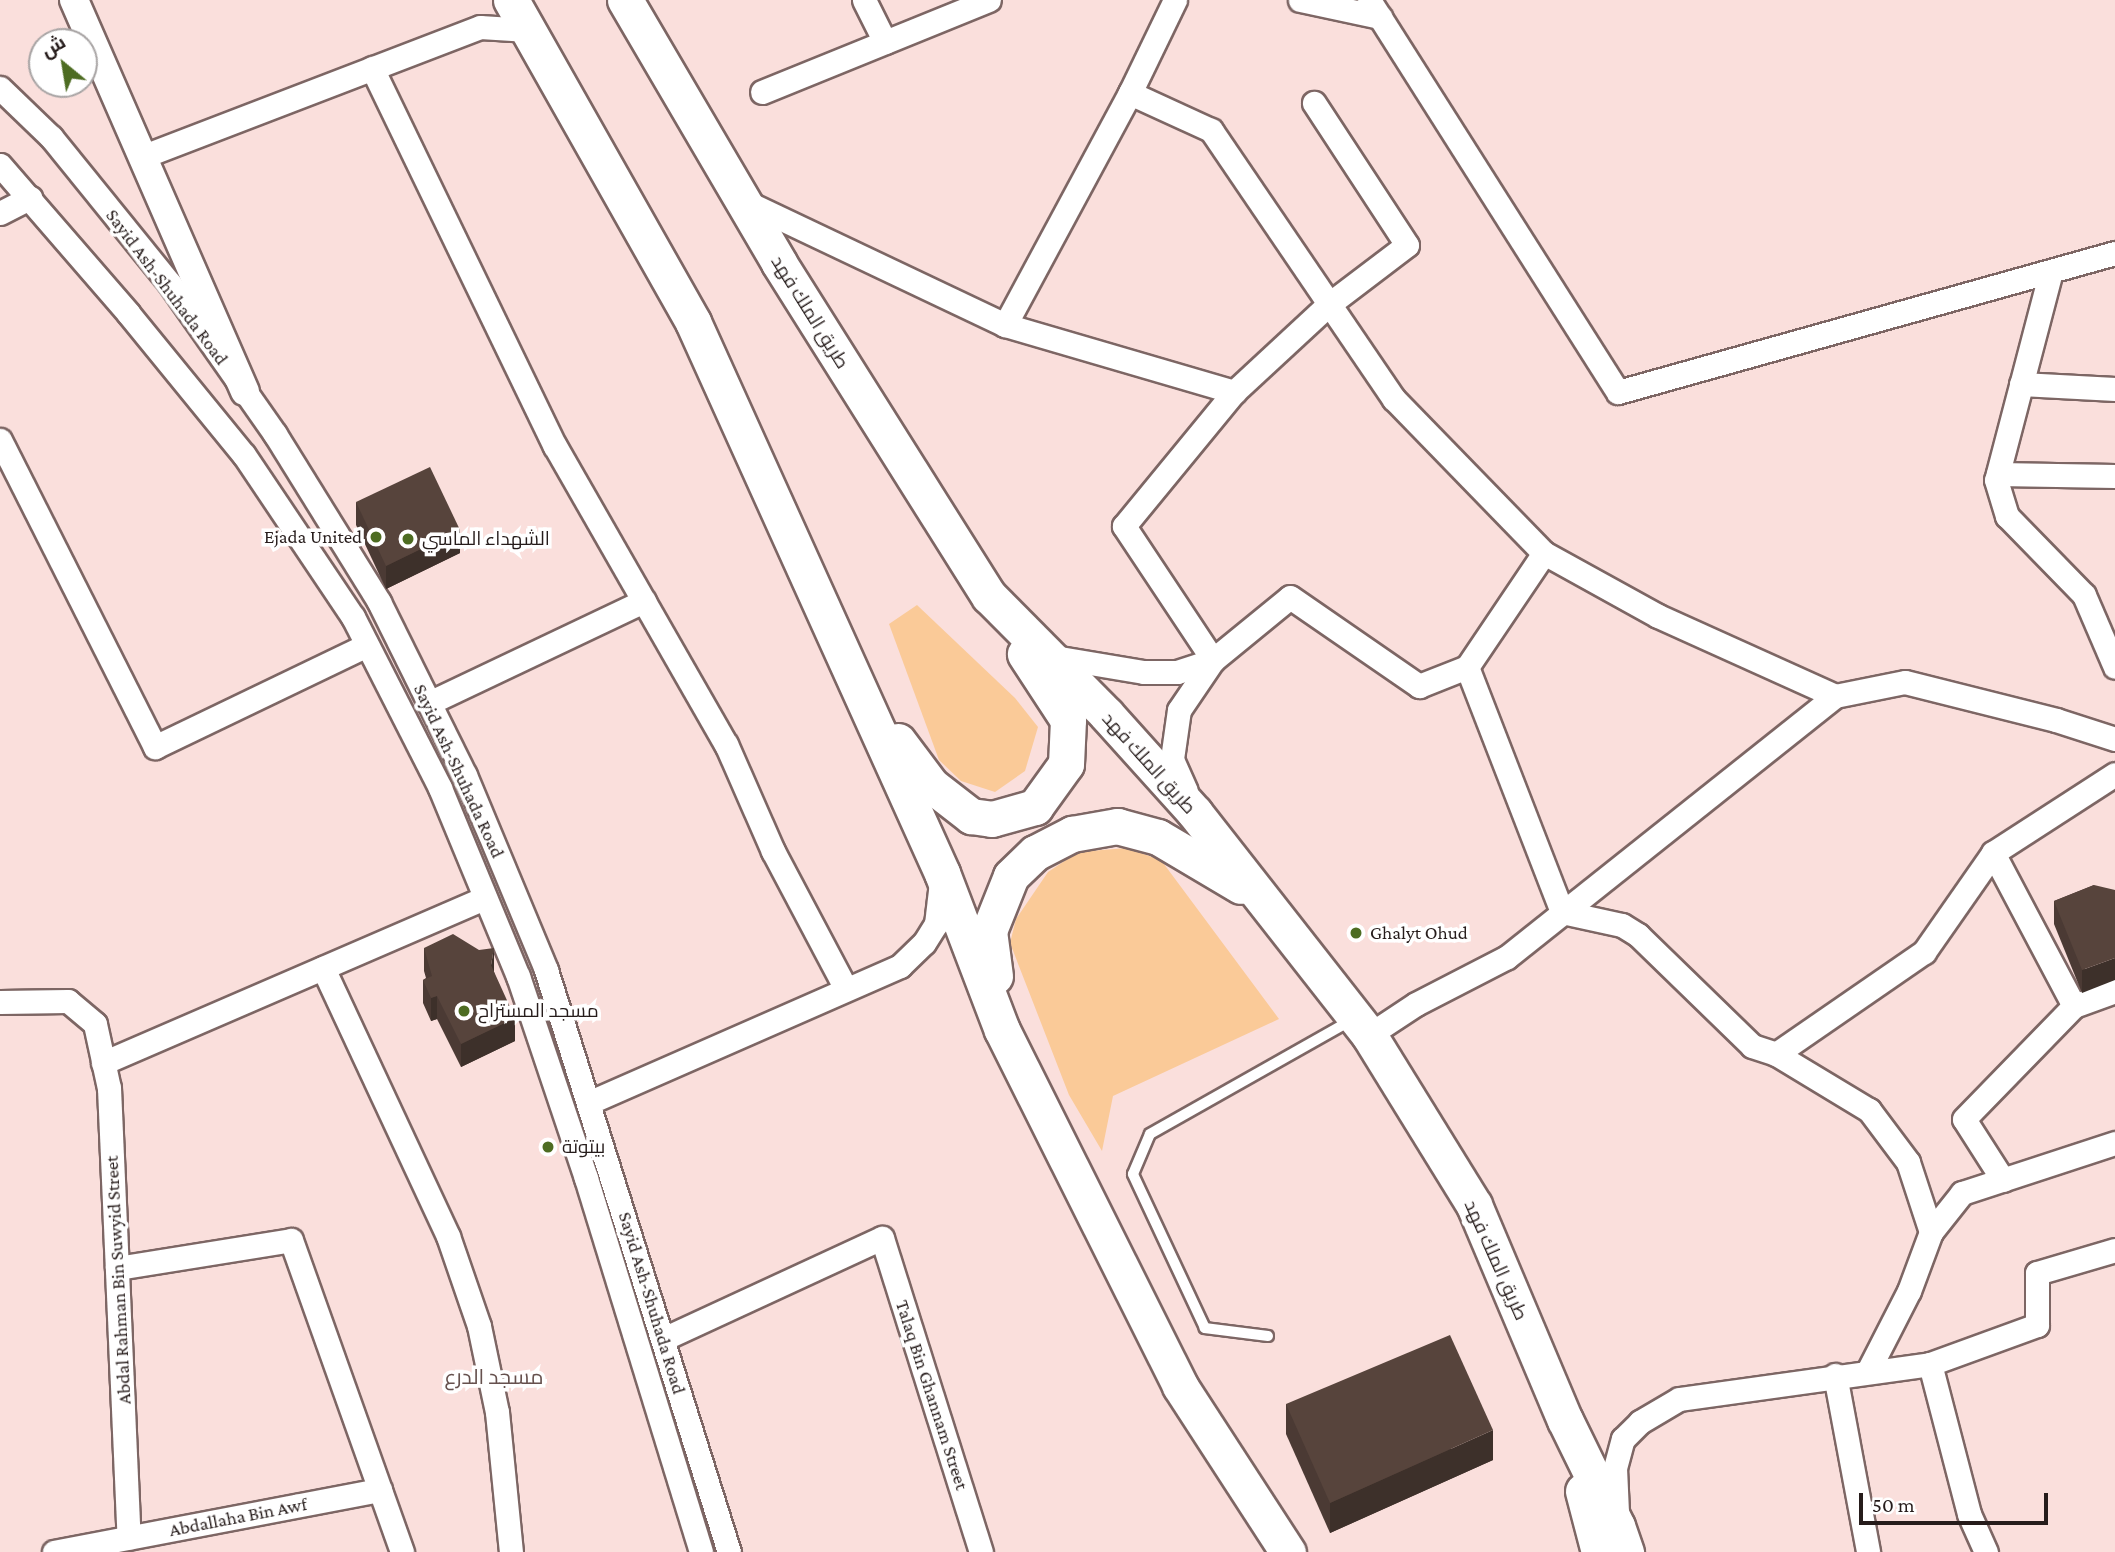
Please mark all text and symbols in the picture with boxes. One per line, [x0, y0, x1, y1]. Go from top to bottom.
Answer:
north arrow [28, 28, 98, 98]
text: ش [37, 31, 69, 61]
street label: Sayid Ash-Shuhada Road [101, 205, 233, 369]
street label: طريق الملك فهد [766, 251, 854, 373]
place label: Ejada United [264, 526, 362, 548]
place label: الشهداء الماسي [422, 528, 550, 550]
marker: Ejada United [368, 529, 384, 545]
marker: الشهداء الماسي [400, 531, 416, 547]
street label: Sayid Ash-Shuhada Road [409, 680, 509, 862]
street label: طريق الملك فهد [1097, 707, 1201, 819]
place label: Ghalyt Ohud [1370, 922, 1468, 944]
marker: Ghalyt Ohud [1348, 925, 1364, 941]
place label: مسجد المستراح [478, 1000, 599, 1022]
marker: مسجد المستراح [456, 1003, 472, 1019]
place label: بيتوتة [562, 1136, 605, 1158]
marker: بيتوتة [540, 1139, 556, 1155]
street label: Abdal Rahman Bin Suwyid Street [100, 1155, 136, 1405]
street label: طريق الملك فهد [1459, 1196, 1533, 1324]
street label: Sayid Ash-Shuhada Road [613, 1209, 691, 1397]
street label: Talaq Bin Ghannam Street [891, 1297, 973, 1493]
district label: مسجد الدرع [444, 1364, 544, 1390]
scale bar [1863, 1478, 2052, 1522]
street label: Abdallaha Bin Awf [167, 1492, 309, 1542]
text: 50 m [1872, 1493, 1915, 1517]

